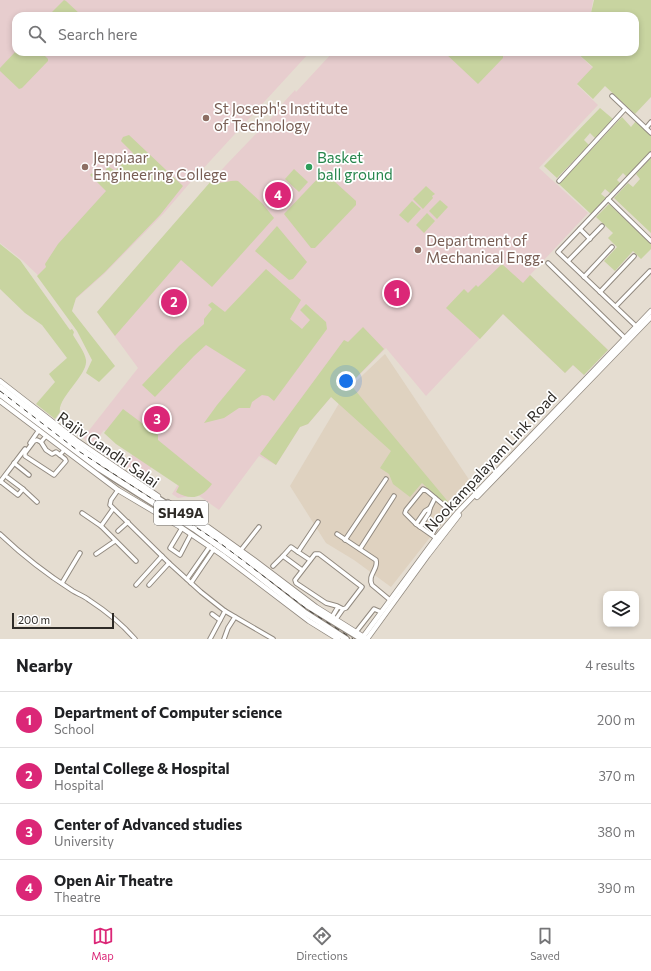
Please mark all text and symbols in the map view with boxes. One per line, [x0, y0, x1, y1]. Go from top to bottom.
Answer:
search box [12, 12, 639, 56]
icon: search [26, 23, 48, 45]
text: Search here [58, 25, 137, 43]
place label: St Joseph's Institute of Technology [214, 99, 348, 134]
marker: St Joseph's Institute of Technology [201, 113, 211, 123]
place label: Jeppiaar Engineering College [93, 148, 227, 183]
place label: Basket ball ground [317, 148, 393, 183]
marker: Jeppiaar Engineering College [80, 162, 90, 172]
marker: Basket ball ground [304, 162, 314, 172]
pin: 4 [265, 180, 291, 210]
place label: Department of Mechanical Engg. [426, 231, 544, 266]
marker: Department of Mechanical Engg. [413, 245, 423, 255]
pin: 1 [384, 278, 410, 308]
pin: 2 [161, 287, 187, 317]
your location [336, 371, 356, 391]
street label: Nookampalayam Link Road [421, 388, 560, 535]
pin: 3 [144, 404, 170, 434]
street label: Rajiv Gandhi Salai [54, 407, 163, 491]
road number: SH49A [154, 501, 208, 525]
map controls [603, 591, 639, 627]
button: layers [603, 591, 639, 627]
scale bar [12, 611, 114, 630]
text: 200 m [18, 613, 50, 626]
text: Nearby [16, 655, 73, 676]
text: 4 results [585, 657, 635, 673]
text: Department of Computer science [54, 703, 282, 721]
text: 1 [26, 712, 32, 728]
text: 200 m [597, 712, 635, 728]
text: School [54, 721, 94, 737]
text: Dental College & Hospital [54, 759, 230, 777]
text: 2 [25, 768, 33, 784]
text: 370 m [598, 768, 635, 784]
text: Hospital [54, 777, 104, 793]
text: Center of Advanced studies [54, 815, 242, 833]
text: 3 [25, 824, 33, 840]
text: 380 m [597, 824, 635, 840]
text: University [54, 833, 114, 849]
text: Open Air Theatre [54, 871, 173, 889]
text: 4 [25, 880, 33, 896]
text: 390 m [597, 880, 635, 896]
text: Theatre [54, 889, 101, 905]
tab: Map [91, 925, 114, 962]
tab: Directions [296, 925, 348, 962]
tab: Saved [530, 925, 560, 962]

